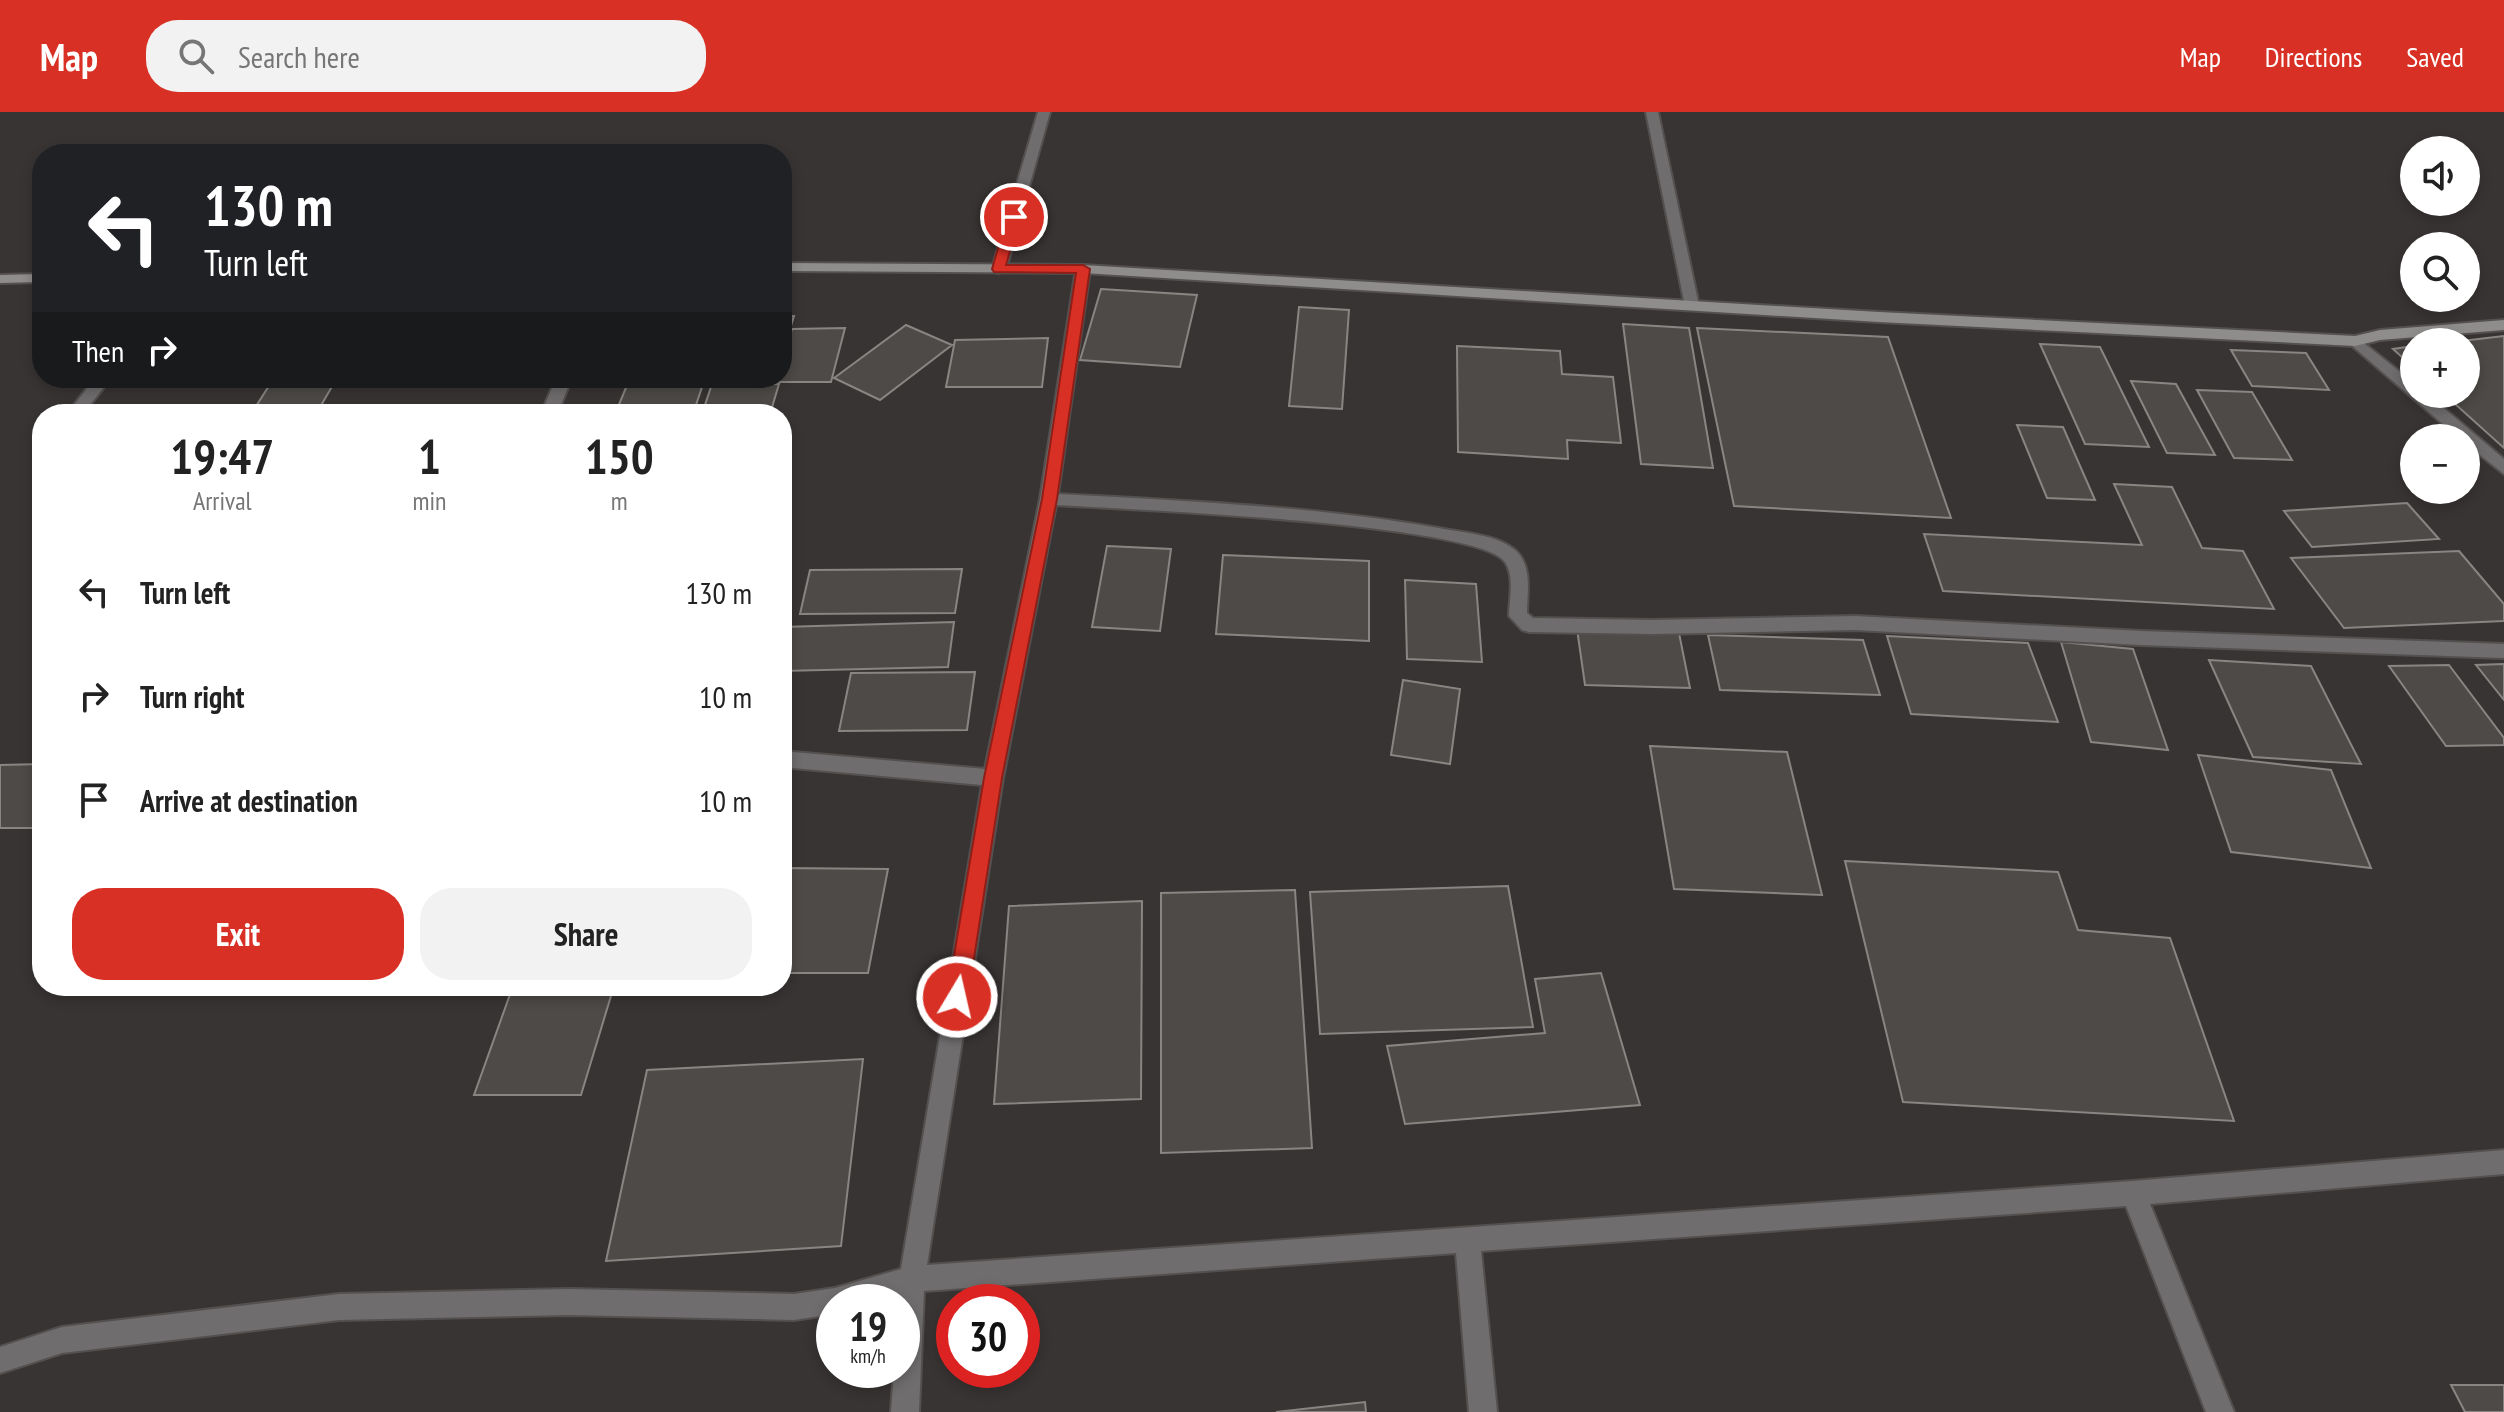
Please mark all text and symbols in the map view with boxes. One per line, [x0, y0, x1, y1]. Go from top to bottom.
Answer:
search box [146, 20, 706, 92]
text: Map [40, 32, 98, 81]
icon: search [174, 34, 218, 78]
text: Search here [238, 37, 360, 76]
text: Map [2180, 38, 2221, 75]
text: Directions [2265, 38, 2362, 75]
text: Saved [2406, 38, 2464, 75]
map controls [2400, 136, 2480, 504]
button: sound [2400, 136, 2480, 216]
text: 130 m [204, 169, 333, 241]
icon: left [72, 176, 176, 280]
pin [980, 183, 1048, 251]
icon: arrive [992, 195, 1036, 239]
button: search [2400, 232, 2480, 312]
text: Turn left [204, 239, 308, 286]
icon: right [140, 328, 184, 372]
button: + [2400, 328, 2480, 408]
text: Then [72, 331, 124, 370]
button: − [2400, 424, 2480, 504]
text: 19:47 [170, 425, 274, 487]
text: 1 [418, 425, 441, 487]
text: 150 [585, 425, 654, 487]
text: Arrival [193, 484, 252, 517]
text: min [412, 484, 446, 517]
text: m [611, 484, 628, 517]
icon: left [72, 570, 116, 614]
text: Turn left [140, 573, 230, 612]
text: 130 m [686, 573, 752, 612]
icon: right [72, 674, 116, 718]
text: Turn right [140, 677, 244, 716]
text: 10 m [699, 677, 752, 716]
icon: arrive [72, 778, 116, 822]
text: Arrive at destination [140, 781, 358, 820]
text: 10 m [699, 781, 752, 820]
button: Exit [72, 888, 404, 980]
button: Share [420, 888, 752, 980]
position arrow [915, 955, 999, 1039]
speed limit sign: 30 [936, 1284, 1040, 1388]
text: 19 [849, 1300, 887, 1352]
text: km/h [850, 1343, 886, 1369]

